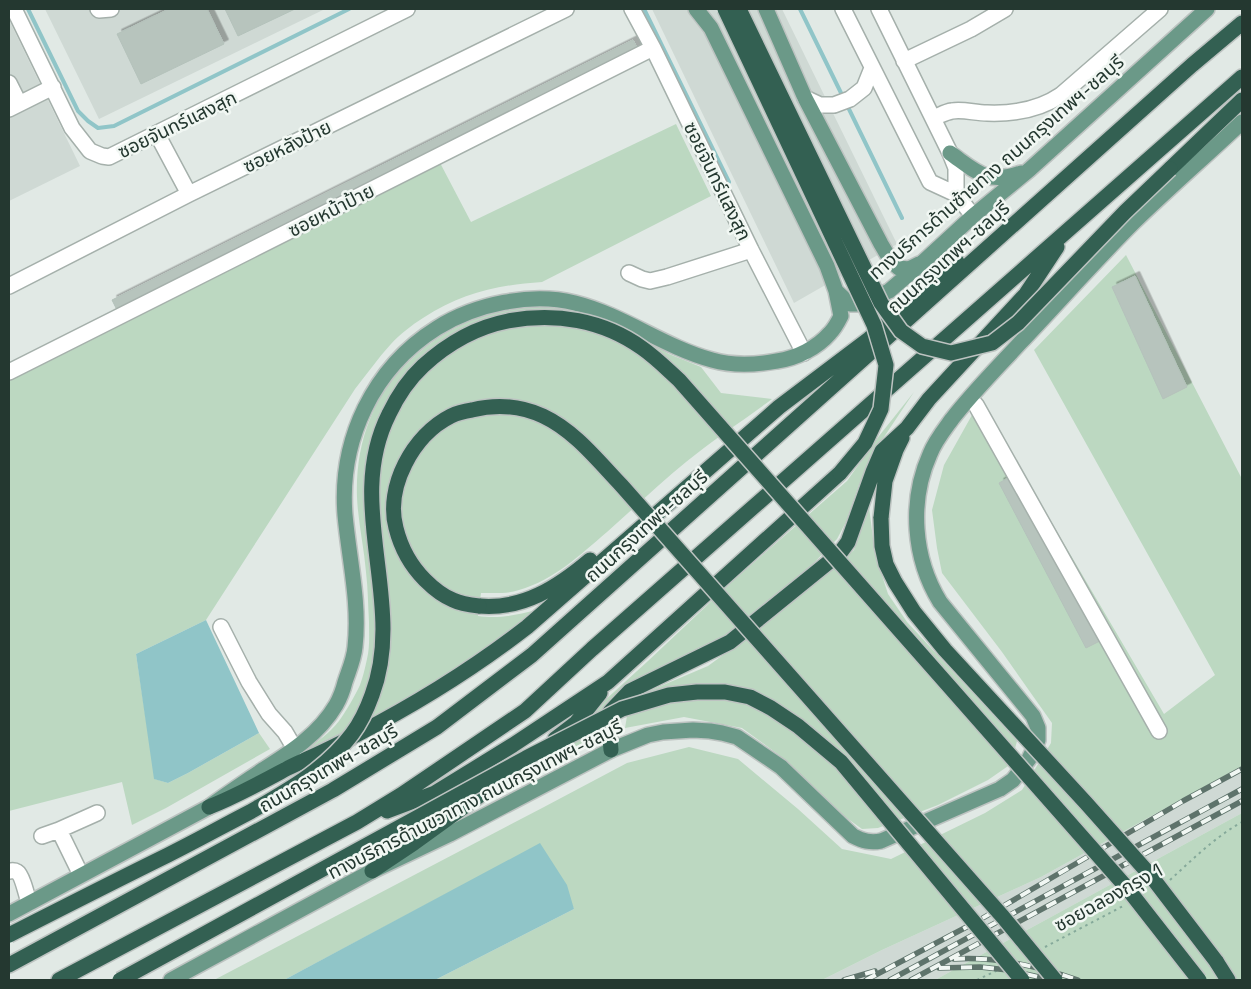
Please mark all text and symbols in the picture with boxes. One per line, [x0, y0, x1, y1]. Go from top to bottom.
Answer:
street label: ทางบริการด้านซ้ายทาง ถนนกรุงเทพฯ-ชลบุรี [864, 50, 1128, 284]
street label: ซอยจันทร์แสงสุก [114, 85, 241, 164]
street label: ซอยหลังป้าย [239, 114, 336, 179]
street label: ซอยจันทร์แสงสุก [678, 118, 757, 245]
street label: ซอยหน้าป้าย [284, 178, 379, 243]
street label: ถนนกรุงเทพฯ-ชลบุรี [882, 196, 1014, 318]
street label: ถนนกรุงเทพฯ-ชลบุรี [580, 465, 713, 588]
street label: ทางบริการด้านขวาทาง ถนนกรุงเทพฯ-ชลบุรี [323, 714, 627, 885]
street label: ถนนกรุงเทพฯ-ชลบุรี [254, 718, 402, 818]
street label: ซอยฉลองกรุง 1 [1050, 857, 1167, 937]

